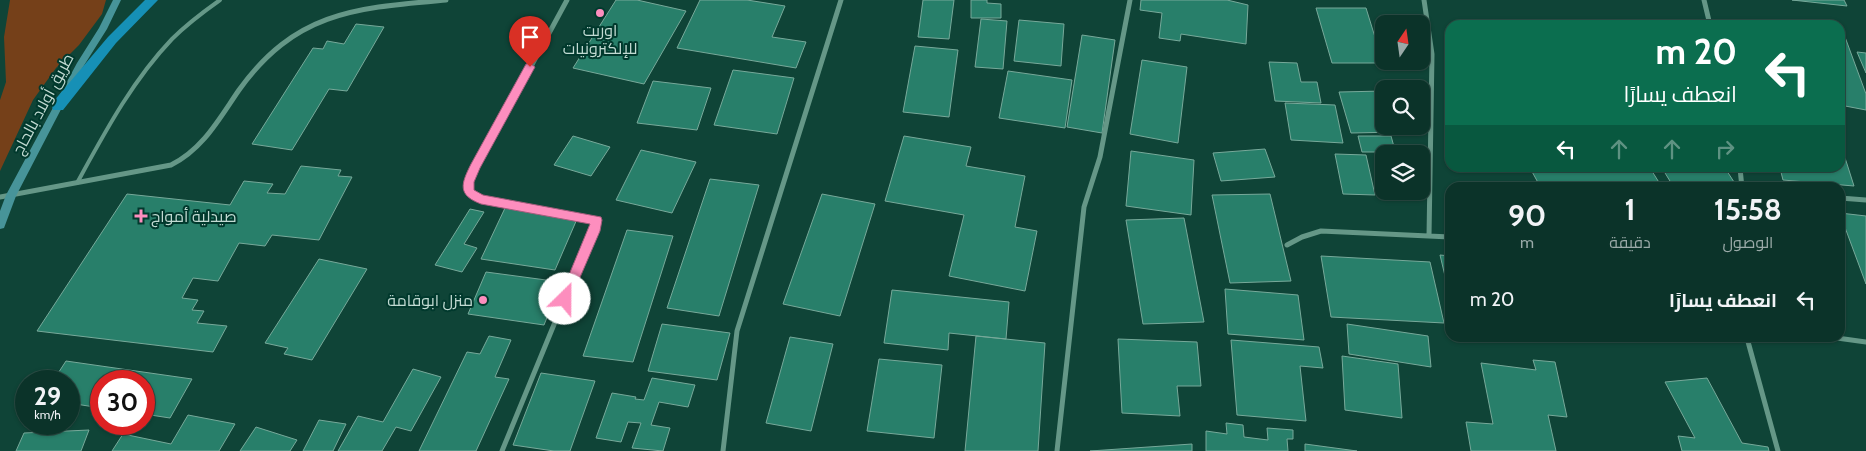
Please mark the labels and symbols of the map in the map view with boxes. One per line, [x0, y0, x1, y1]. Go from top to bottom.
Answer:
marker: اوربت للإلكترونيات [594, 7, 606, 19]
north arrow [1375, 15, 1430, 70]
pin [509, 16, 551, 67]
place label: اوربت للإلكترونيات [563, 21, 637, 58]
street label: طريق أولاد بالحاج [8, 50, 79, 159]
place label: صيدلية أمواج [151, 207, 237, 228]
marker: صيدلية أمواج [135, 210, 147, 222]
position arrow [538, 272, 590, 324]
place label: منزل ابوقامة [387, 291, 473, 311]
marker: منزل ابوقامة [477, 294, 489, 306]
speed limit sign: 30 [90, 370, 155, 435]

